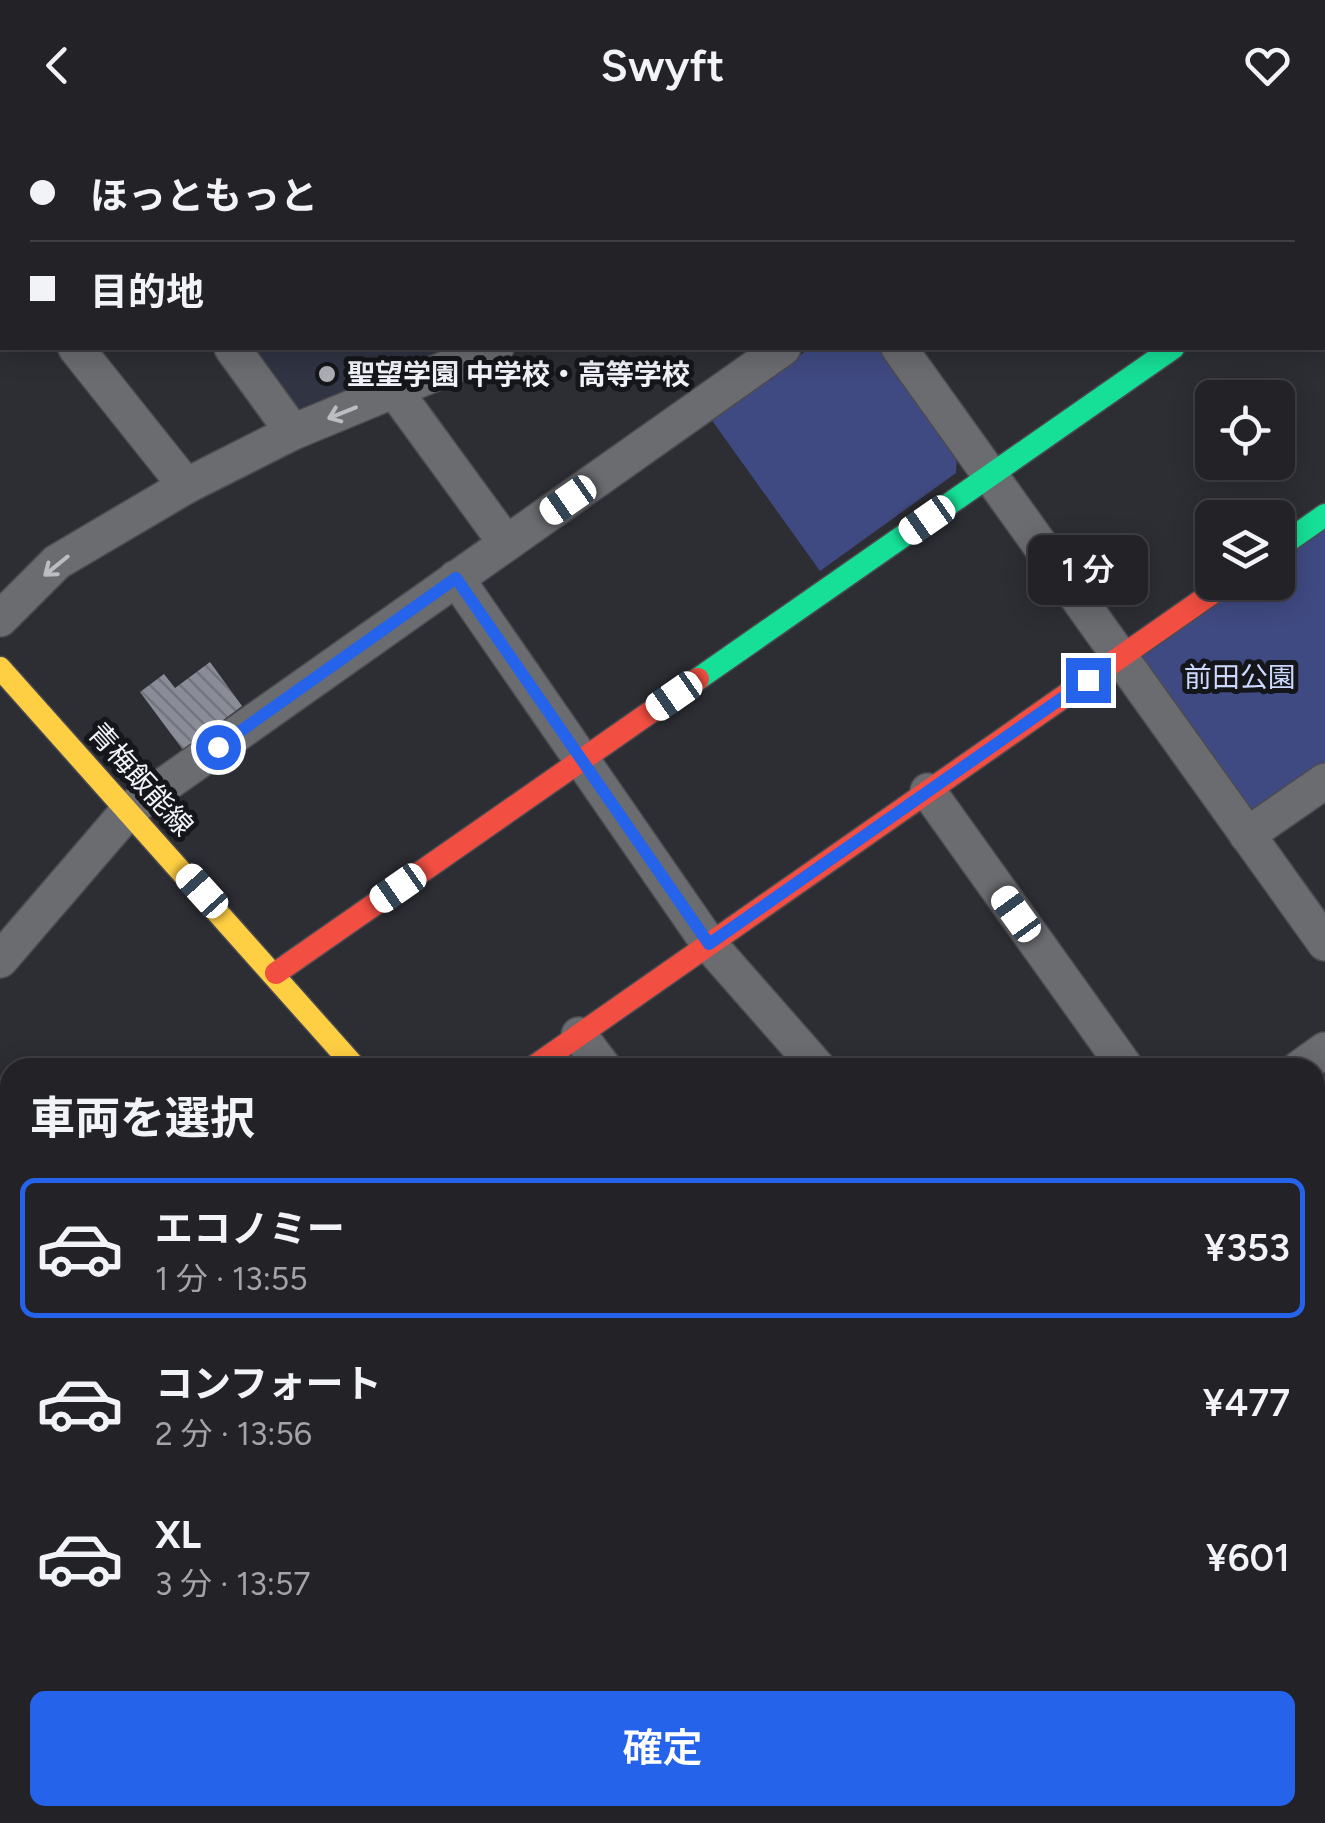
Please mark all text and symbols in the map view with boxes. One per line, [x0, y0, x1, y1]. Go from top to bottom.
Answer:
icon: back [30, 38, 85, 93]
text: Swyft [600, 38, 725, 92]
icon: heart [1240, 38, 1295, 93]
text: ほっともっと [90, 173, 318, 219]
text: 目的地 [90, 269, 204, 315]
place label: 聖望学園 中学校・高等学校 [347, 357, 690, 391]
marker: 聖望学園 中学校・高等学校 [316, 363, 338, 385]
map controls [1195, 380, 1295, 600]
button: locate [1195, 380, 1295, 480]
one-way arrow [327, 405, 357, 423]
car [535, 471, 601, 529]
car [894, 491, 960, 549]
button: layers [1195, 500, 1295, 600]
callout: 1 分 [1028, 535, 1148, 605]
text: 1 分 [1061, 551, 1115, 589]
one-way arrow [44, 555, 70, 577]
route end [1066, 658, 1111, 703]
park label: 前田公園 [1184, 660, 1296, 694]
car [641, 667, 707, 725]
street label: 青梅飯能線 [82, 716, 200, 842]
route start [196, 725, 241, 770]
car [171, 859, 233, 923]
car [365, 859, 431, 917]
car [986, 881, 1046, 947]
text: 車両を選択 [30, 1091, 255, 1145]
icon: car [35, 1203, 125, 1293]
text: エコノミー [155, 1206, 345, 1252]
text: ¥353 [1204, 1225, 1290, 1271]
text: 1 分 · 13:55 [155, 1260, 308, 1298]
icon: car [35, 1358, 125, 1448]
text: コンフォート [155, 1361, 382, 1407]
text: ¥477 [1203, 1380, 1290, 1426]
text: 2 分 · 13:56 [155, 1415, 312, 1453]
text: XL [155, 1512, 201, 1558]
icon: car [35, 1513, 125, 1603]
text: ¥601 [1206, 1535, 1290, 1581]
text: 3 分 · 13:57 [155, 1565, 311, 1603]
button: 確定 [30, 1691, 1295, 1806]

